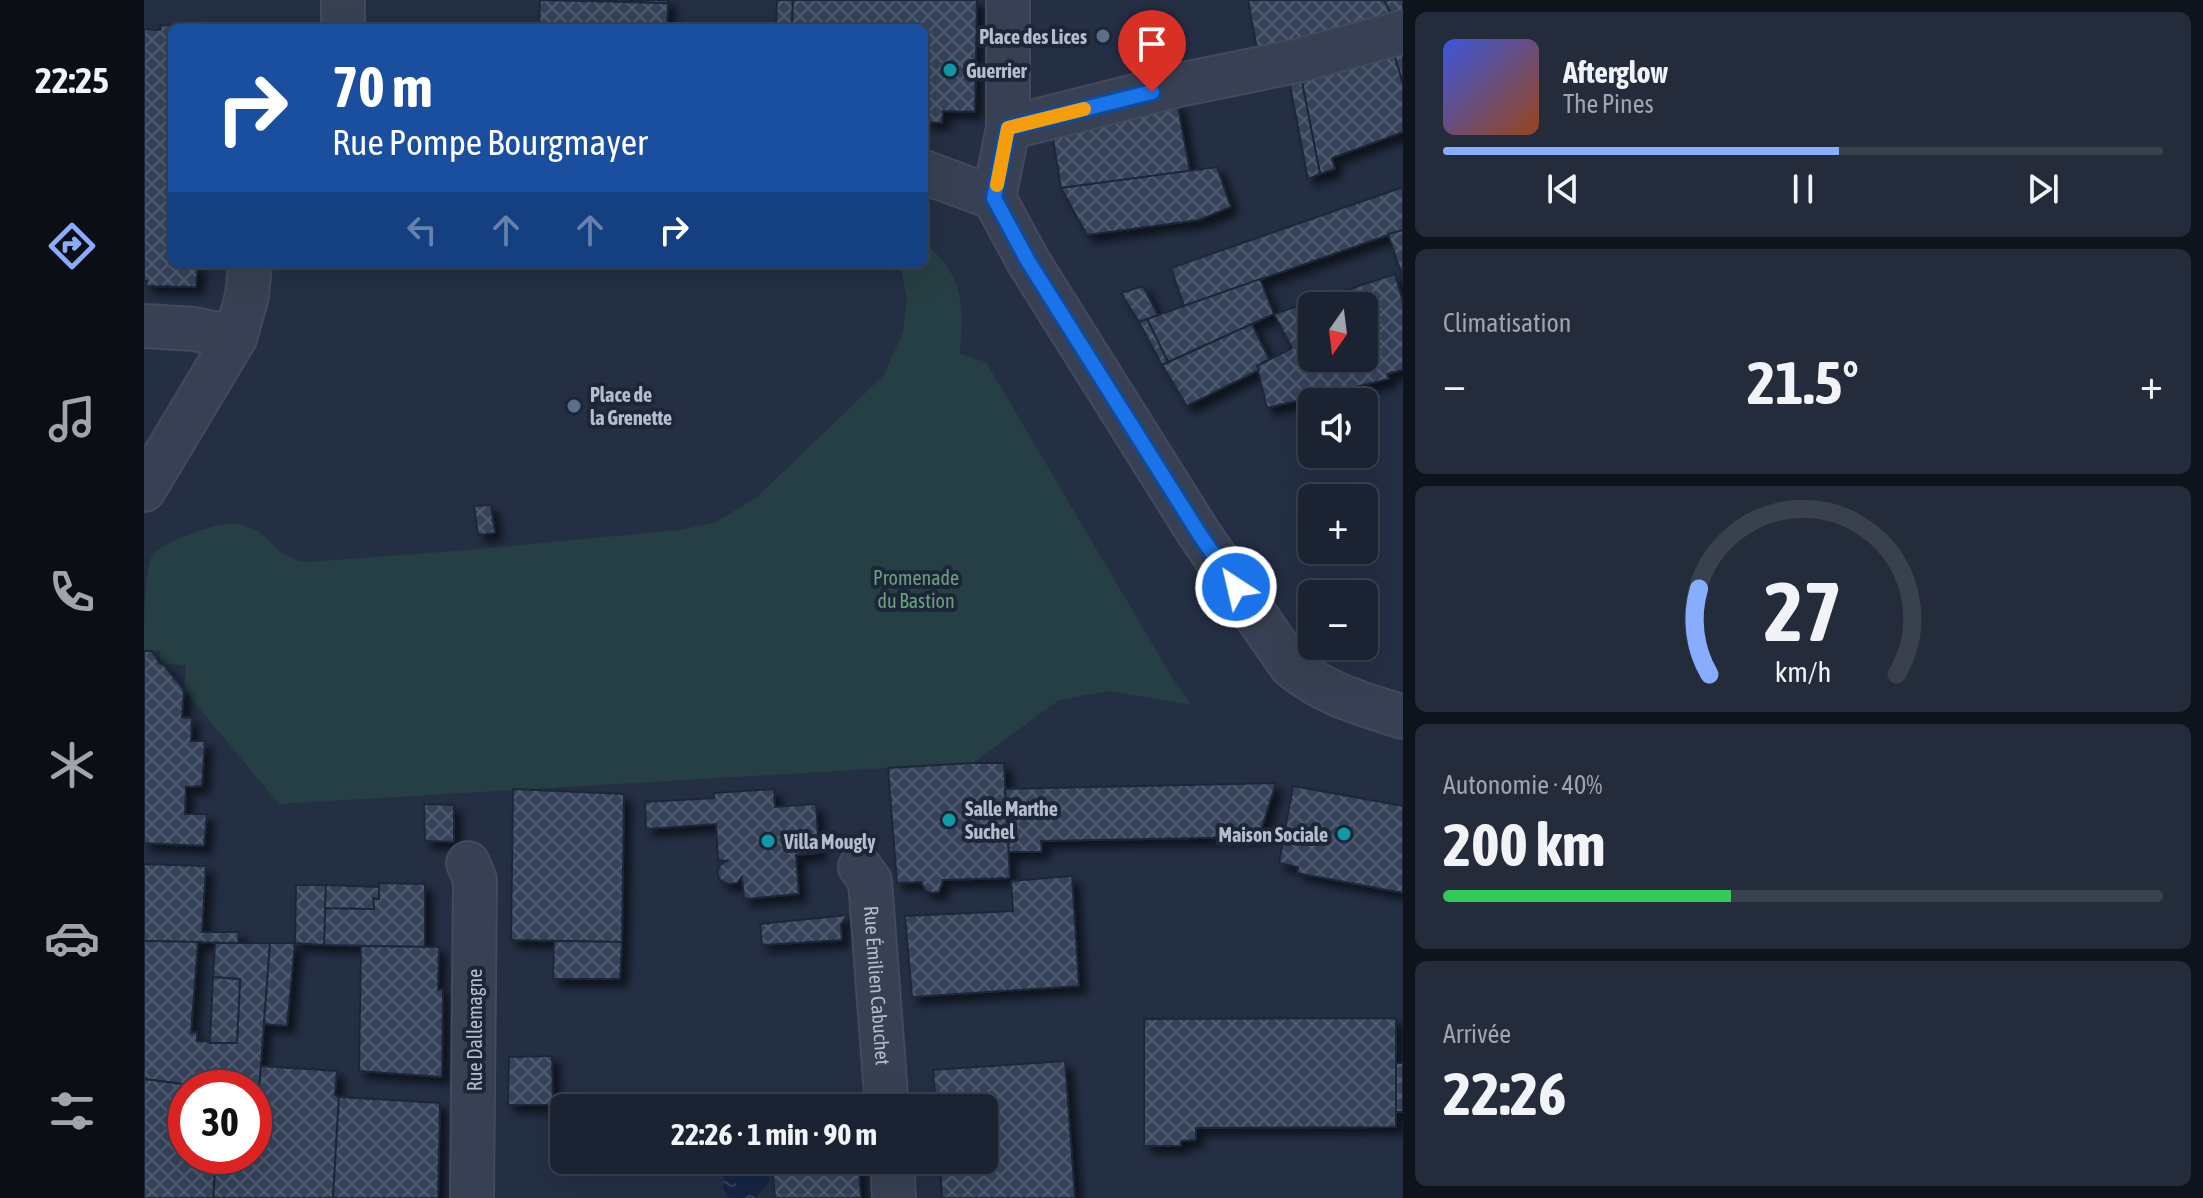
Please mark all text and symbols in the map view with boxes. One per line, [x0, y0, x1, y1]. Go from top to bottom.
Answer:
pin [1118, 10, 1186, 92]
icon: arrive [1130, 22, 1174, 66]
place label: Place des Lices [979, 25, 1087, 48]
marker: Place des Lices [1094, 27, 1112, 45]
text: 70 m [332, 55, 433, 119]
text: Afterglow [1563, 55, 1668, 89]
icon: right [200, 56, 304, 160]
text: 22:25 [35, 59, 109, 101]
place label: Guerrier [966, 59, 1028, 82]
marker: Guerrier [941, 61, 959, 79]
text: The Pines [1563, 89, 1654, 119]
text: Rue Pompe Bourgmayer [332, 121, 648, 163]
icon: previous [1541, 167, 1585, 211]
icon: pause [1781, 167, 1825, 211]
icon: next [2021, 167, 2065, 211]
icon: left [400, 208, 444, 252]
icon: ahead [484, 208, 528, 252]
icon: ahead [568, 208, 612, 252]
icon: right [652, 208, 696, 252]
icon: directions [44, 218, 100, 274]
north arrow [1298, 292, 1378, 372]
map controls [1298, 292, 1378, 660]
text: Climatisation [1443, 308, 1571, 338]
text: 21.5° [1747, 348, 1859, 417]
text: − [1443, 358, 1466, 408]
text: + [2140, 358, 2163, 408]
place label: Place de la Grenette [590, 383, 672, 429]
button: sound [1298, 388, 1378, 468]
icon: music [44, 391, 100, 447]
marker: Place de la Grenette [565, 397, 583, 415]
button: + [1298, 484, 1378, 564]
position arrow [1194, 545, 1278, 629]
text: 27 [1764, 563, 1842, 659]
icon: phone [44, 564, 100, 620]
park label: Promenade du Bastion [873, 566, 959, 612]
button: − [1298, 580, 1378, 660]
text: km/h [1775, 655, 1831, 688]
icon: climate [44, 737, 100, 793]
text: Autonomie · 40% [1443, 770, 1602, 800]
place label: Salle Marthe Suchel [965, 797, 1058, 843]
text: 200 km [1443, 810, 1605, 879]
marker: Salle Marthe Suchel [940, 811, 958, 829]
place label: Maison Sociale [1219, 823, 1328, 846]
marker: Maison Sociale [1335, 825, 1353, 843]
place label: Villa Mougly [783, 830, 876, 853]
marker: Villa Mougly [759, 832, 777, 850]
street label: Rue Émilien Cabuchet [860, 905, 895, 1066]
icon: car [44, 910, 100, 966]
street label: Rue Dallemagne [463, 969, 486, 1091]
text: Arrivée [1443, 1019, 1511, 1049]
text: 22:26 [1443, 1059, 1566, 1128]
speed limit sign: 30 [168, 1070, 272, 1174]
icon: filters [44, 1083, 100, 1139]
text: 22:26 · 1 min · 90 m [671, 1117, 877, 1151]

